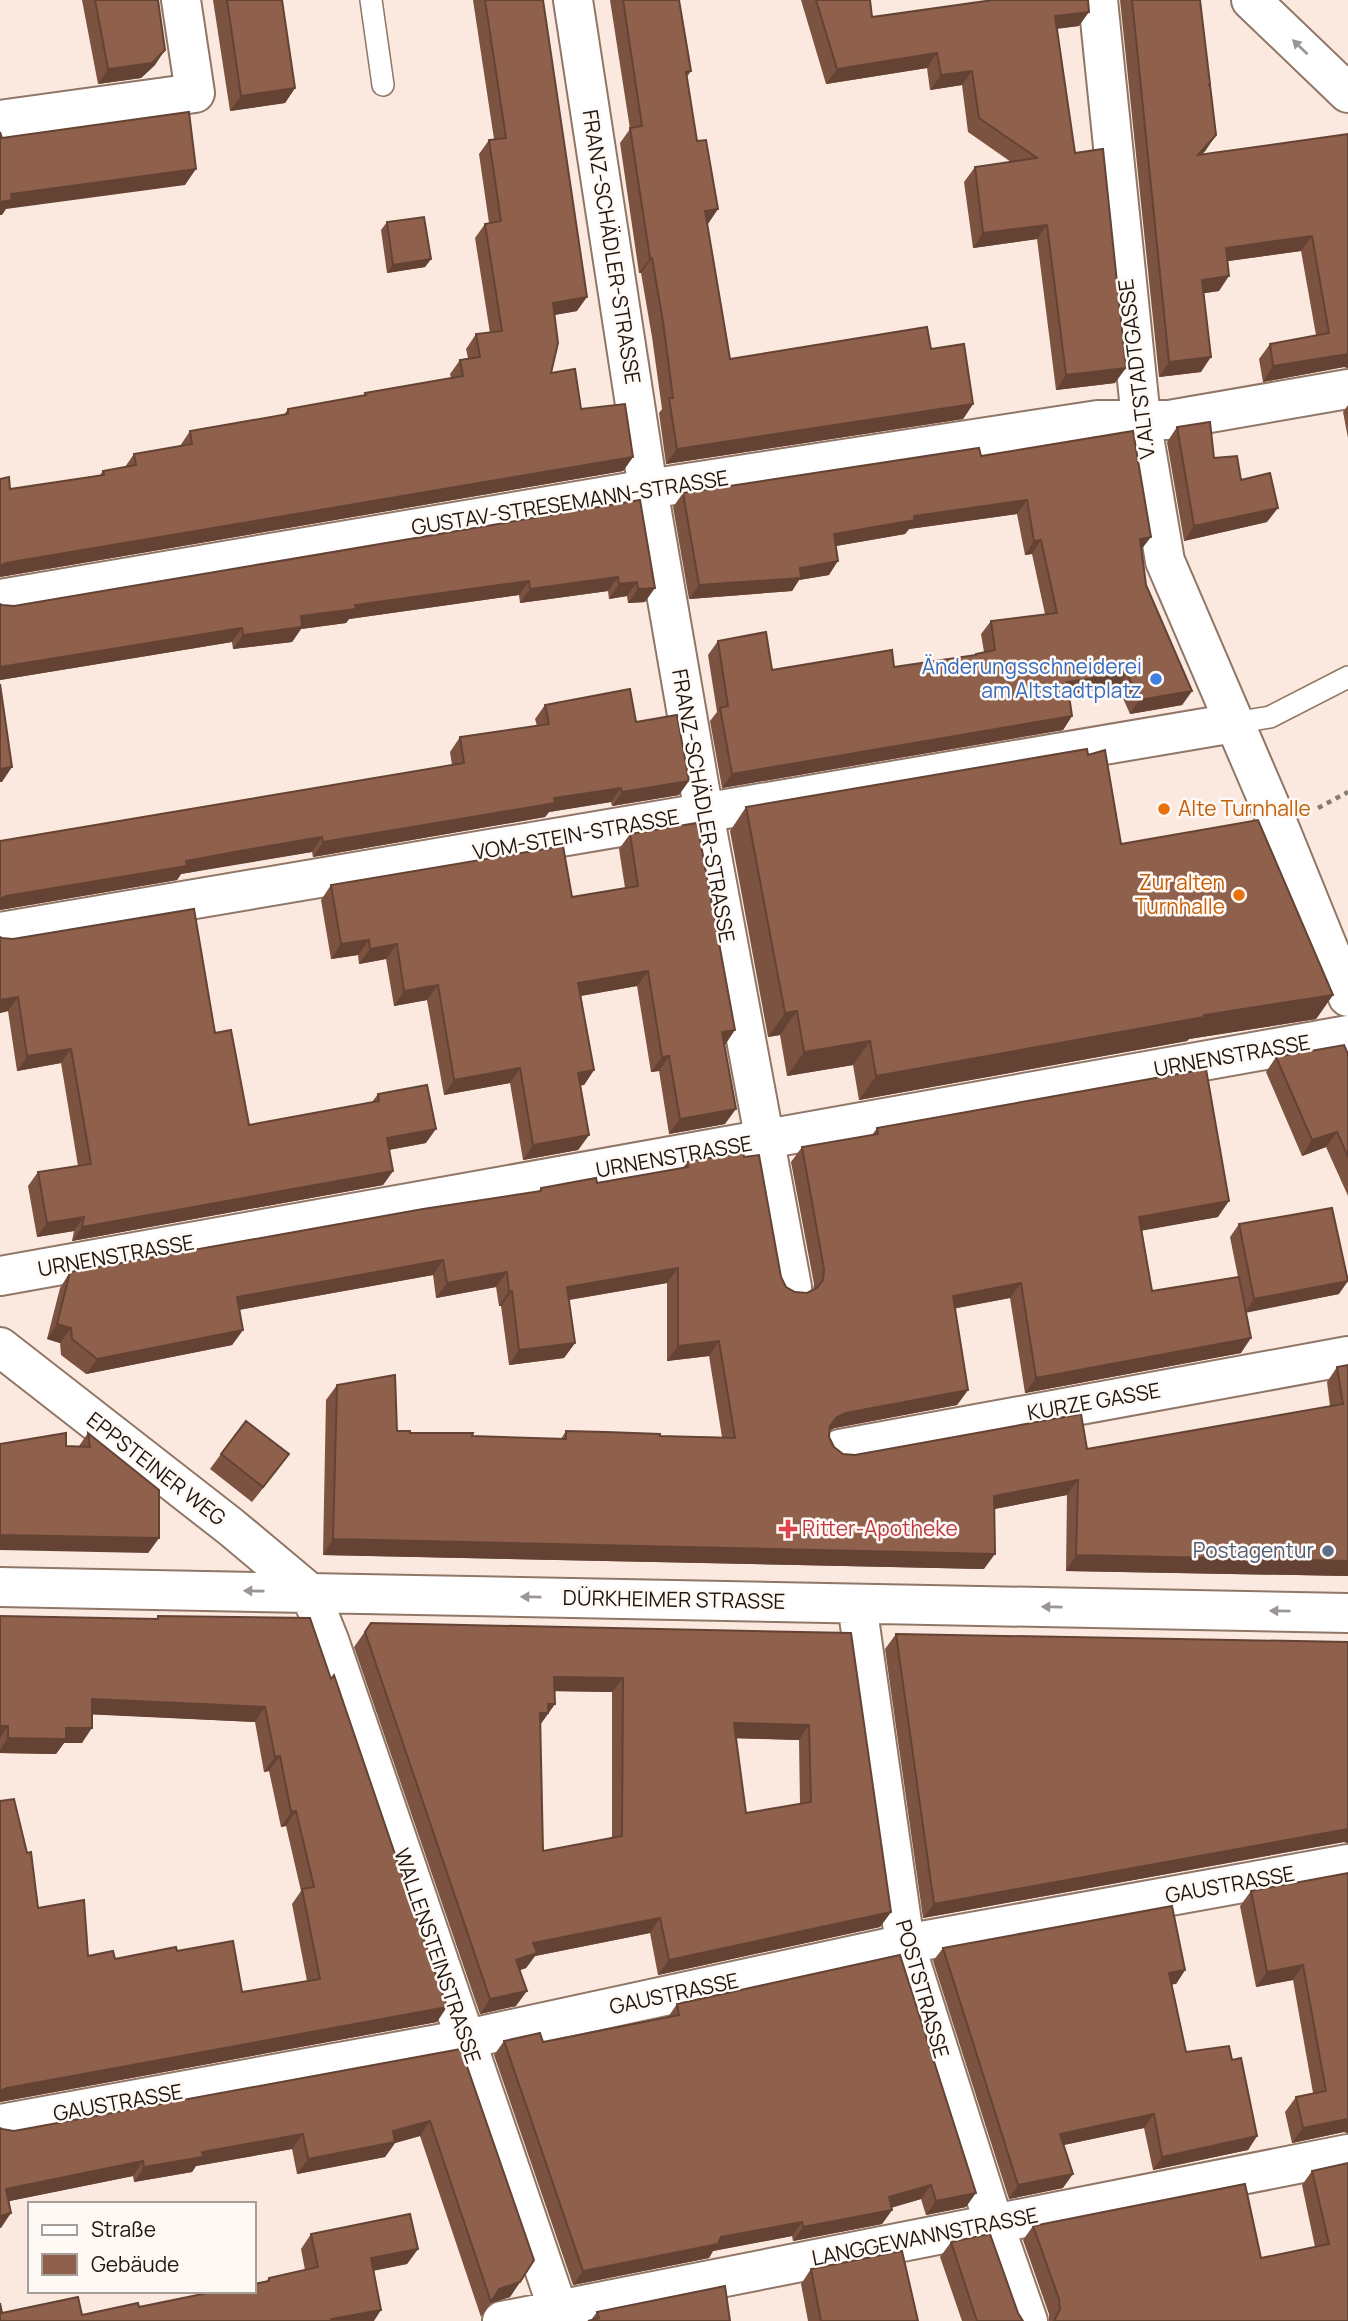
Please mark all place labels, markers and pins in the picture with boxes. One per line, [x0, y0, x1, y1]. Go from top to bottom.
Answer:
place label: Änderungsschneiderei am Altstadtplatz [922, 652, 1142, 704]
marker: Änderungsschneiderei am Altstadtplatz [1148, 671, 1164, 687]
place label: Alte Turnhalle [1178, 794, 1311, 822]
marker: Alte Turnhalle [1156, 801, 1172, 817]
place label: Zur alten Turnhalle [1135, 868, 1225, 920]
marker: Zur alten Turnhalle [1231, 887, 1247, 903]
place label: Ritter-Apotheke [802, 1514, 958, 1542]
marker: Ritter-Apotheke [780, 1521, 796, 1537]
place label: Postagentur [1193, 1536, 1314, 1564]
marker: Postagentur [1320, 1543, 1336, 1559]

